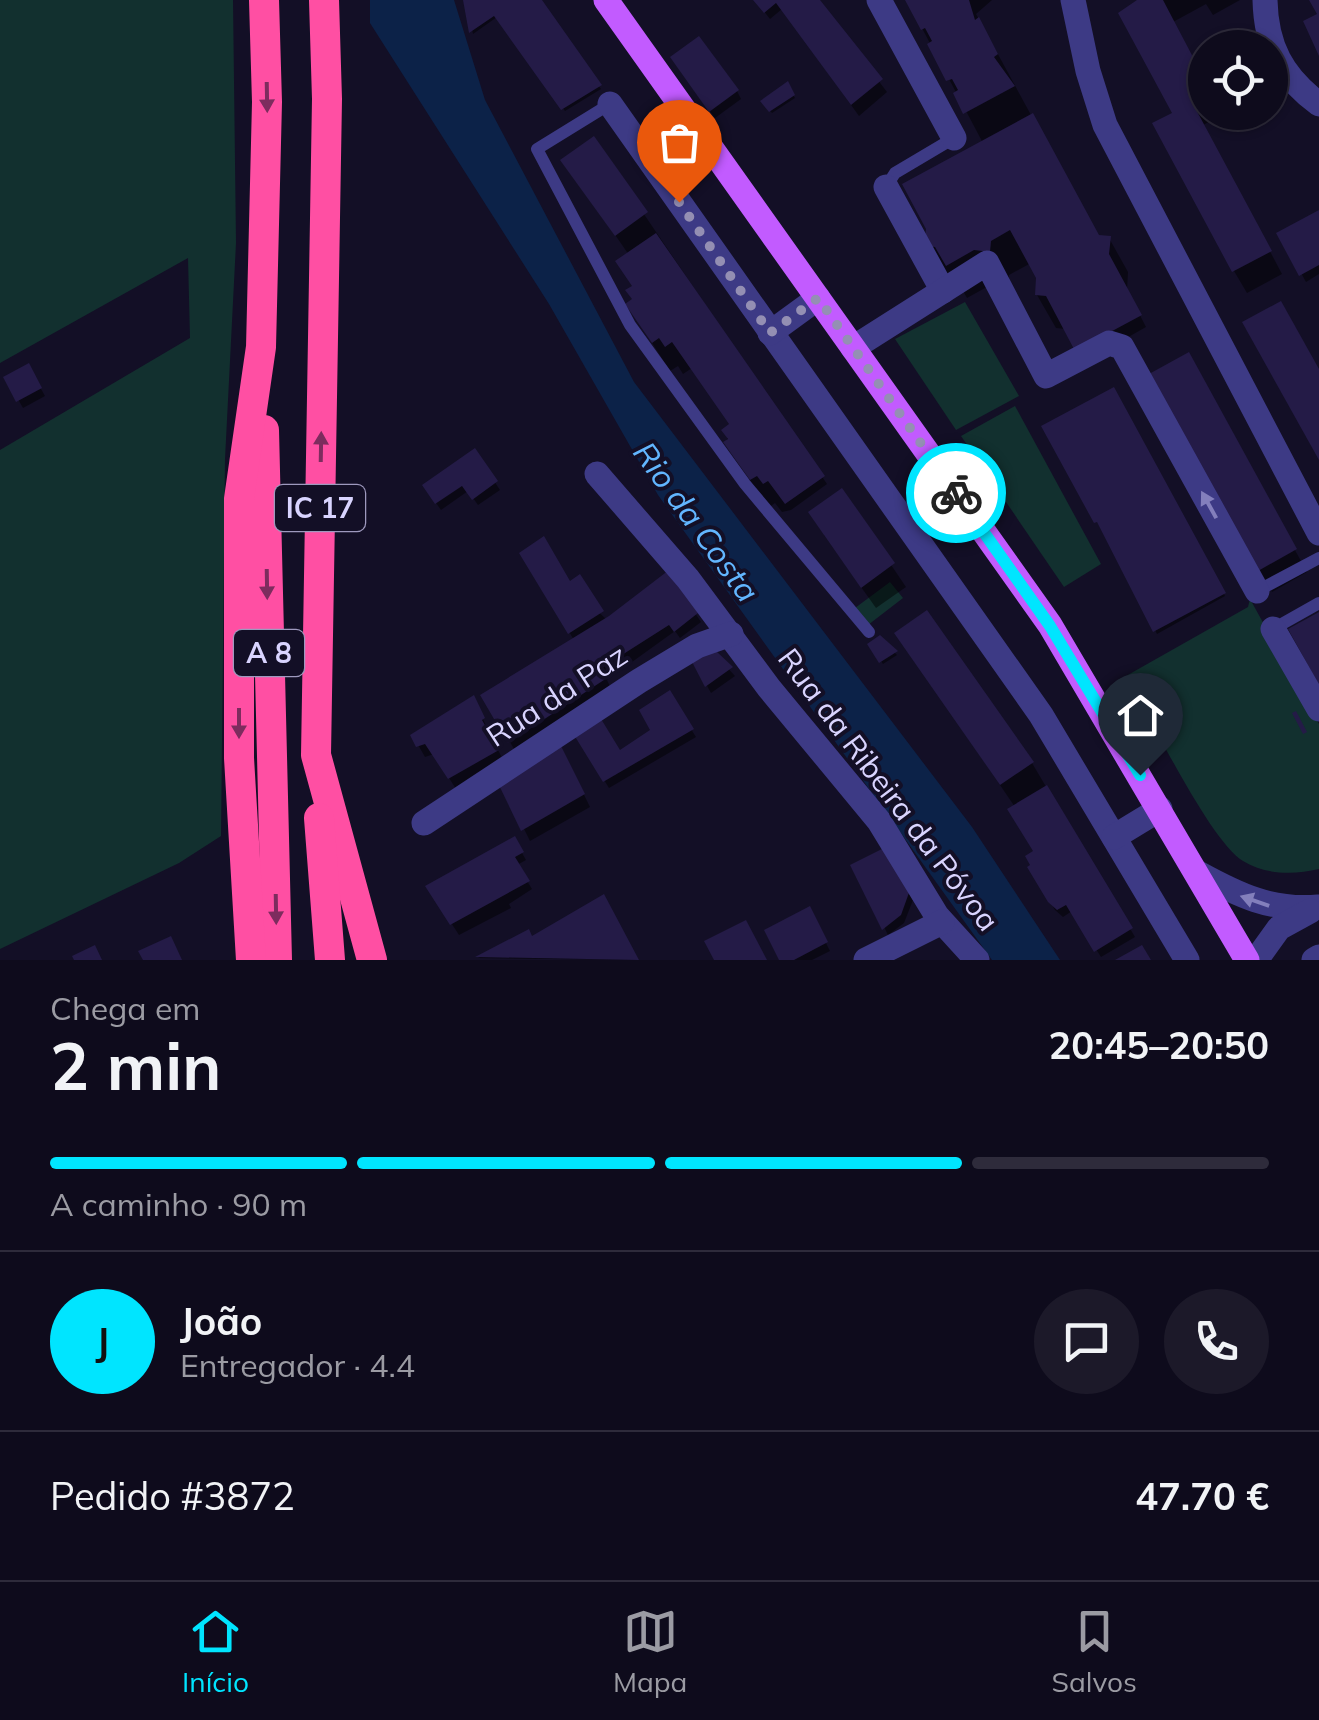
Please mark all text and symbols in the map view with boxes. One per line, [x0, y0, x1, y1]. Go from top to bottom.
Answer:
map controls [1188, 30, 1288, 130]
button: locate [1188, 30, 1288, 130]
one-way arrow [259, 82, 275, 114]
pin [637, 100, 722, 203]
icon: bag [652, 115, 707, 170]
one-way arrow [313, 431, 329, 463]
water label: Rio da Costa [625, 433, 768, 609]
courier [906, 443, 1006, 543]
icon: bike [929, 466, 984, 521]
road number: IC 17 [275, 485, 365, 531]
one-way arrow [1201, 491, 1218, 520]
one-way arrow [260, 569, 276, 601]
road number: A 8 [234, 630, 304, 676]
street label: Rua da Paz [479, 636, 634, 755]
street label: Rua da Ribeira da Póvoa [770, 641, 1008, 938]
pin [1098, 673, 1183, 776]
icon: home [1113, 688, 1168, 743]
one-way arrow [231, 707, 247, 739]
one-way arrow [1240, 892, 1270, 907]
one-way arrow [268, 894, 284, 926]
text: Chega em [50, 988, 200, 1028]
text: 20:45–20:50 [1049, 1021, 1269, 1069]
text: 2 min [50, 1025, 221, 1106]
text: A caminho · 90 m [50, 1184, 307, 1224]
button: chat [1034, 1289, 1139, 1394]
button: phone [1164, 1289, 1269, 1394]
text: João [180, 1297, 262, 1345]
text: J [96, 1317, 109, 1365]
text: Entregador · 4.4 [180, 1345, 415, 1385]
text: Pedido #3872 [50, 1472, 295, 1520]
text: 47.70 € [1135, 1472, 1269, 1520]
tab: Início [182, 1604, 249, 1699]
tab: Mapa [613, 1604, 687, 1699]
tab: Salvos [1051, 1604, 1137, 1699]

